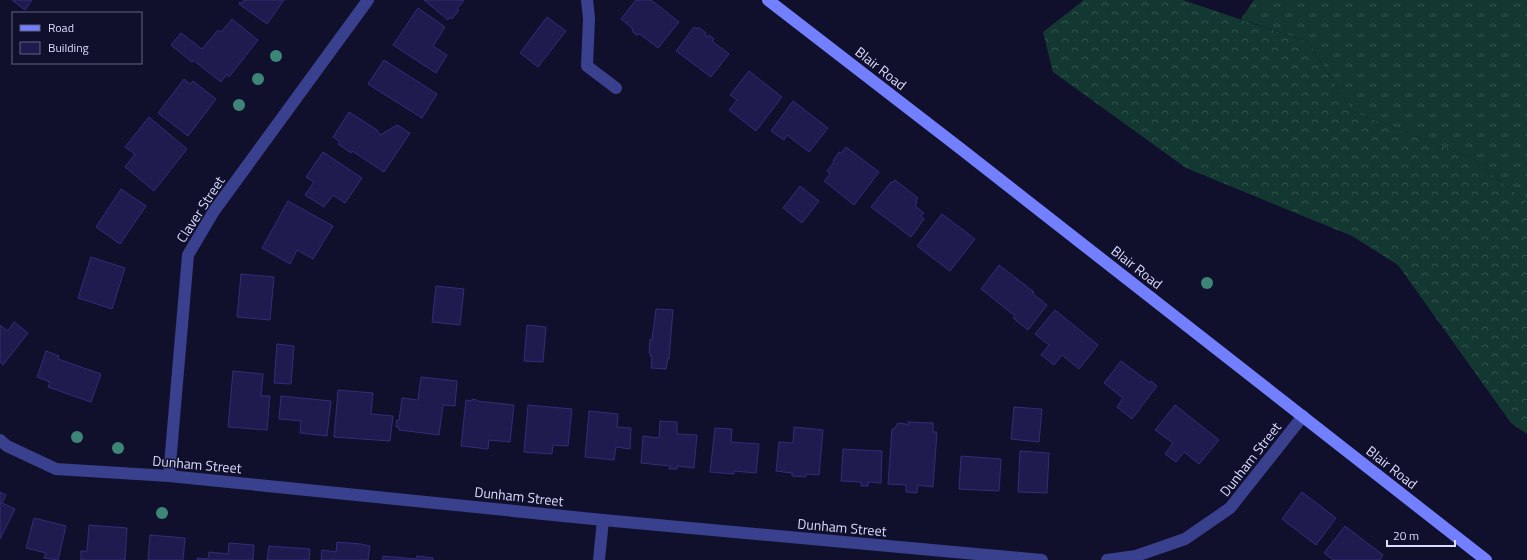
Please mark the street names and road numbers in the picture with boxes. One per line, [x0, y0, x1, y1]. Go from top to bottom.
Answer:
street label: Blair Road [851, 41, 911, 95]
street label: Claver Street [171, 172, 229, 246]
street label: Blair Road [1107, 240, 1167, 294]
street label: Dunham Street [1214, 417, 1286, 501]
street label: Blair Road [1362, 440, 1422, 494]
street label: Dunham Street [152, 450, 243, 478]
street label: Dunham Street [473, 481, 565, 511]
street label: Dunham Street [797, 513, 888, 541]

